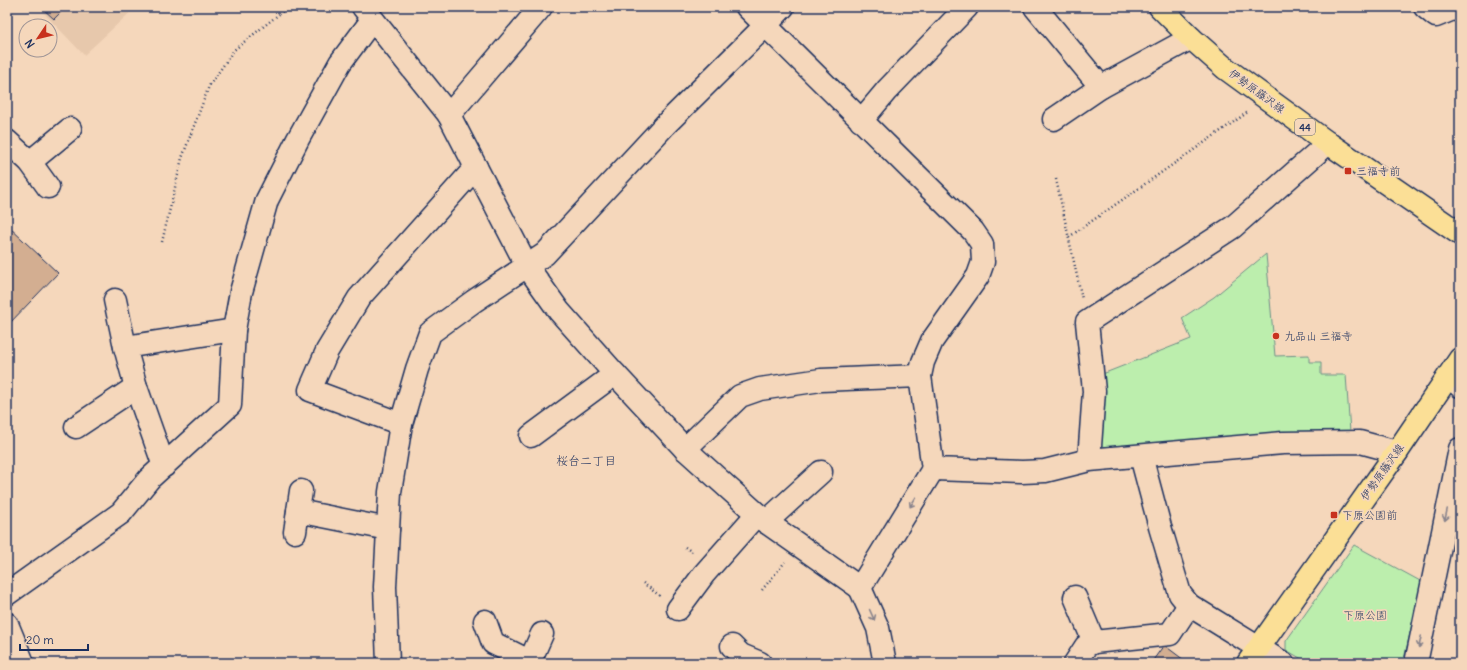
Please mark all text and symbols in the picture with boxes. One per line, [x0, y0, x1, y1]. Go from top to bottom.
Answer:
north arrow [18, 18, 58, 58]
text: N [22, 37, 38, 51]
street label: 伊勢原藤沢線 [1226, 66, 1288, 116]
road number: 44 [1295, 119, 1315, 135]
place label: 三福寺前 [1356, 164, 1400, 178]
marker: 三福寺前 [1343, 166, 1353, 176]
place label: 九品山 三福寺 [1284, 329, 1353, 343]
marker: 九品山 三福寺 [1271, 331, 1281, 341]
street label: 伊勢原藤沢線 [1357, 441, 1407, 503]
district label: 桜台二丁目 [556, 453, 616, 468]
one-way arrow [908, 496, 916, 508]
place label: 下原公園前 [1342, 508, 1397, 522]
one-way arrow [1442, 508, 1450, 521]
marker: 下原公園前 [1329, 510, 1339, 520]
one-way arrow [869, 608, 876, 620]
park label: 下原公園 [1343, 608, 1387, 622]
scale bar [20, 626, 88, 652]
text: 20 m [26, 632, 54, 647]
one-way arrow [1415, 635, 1423, 648]

